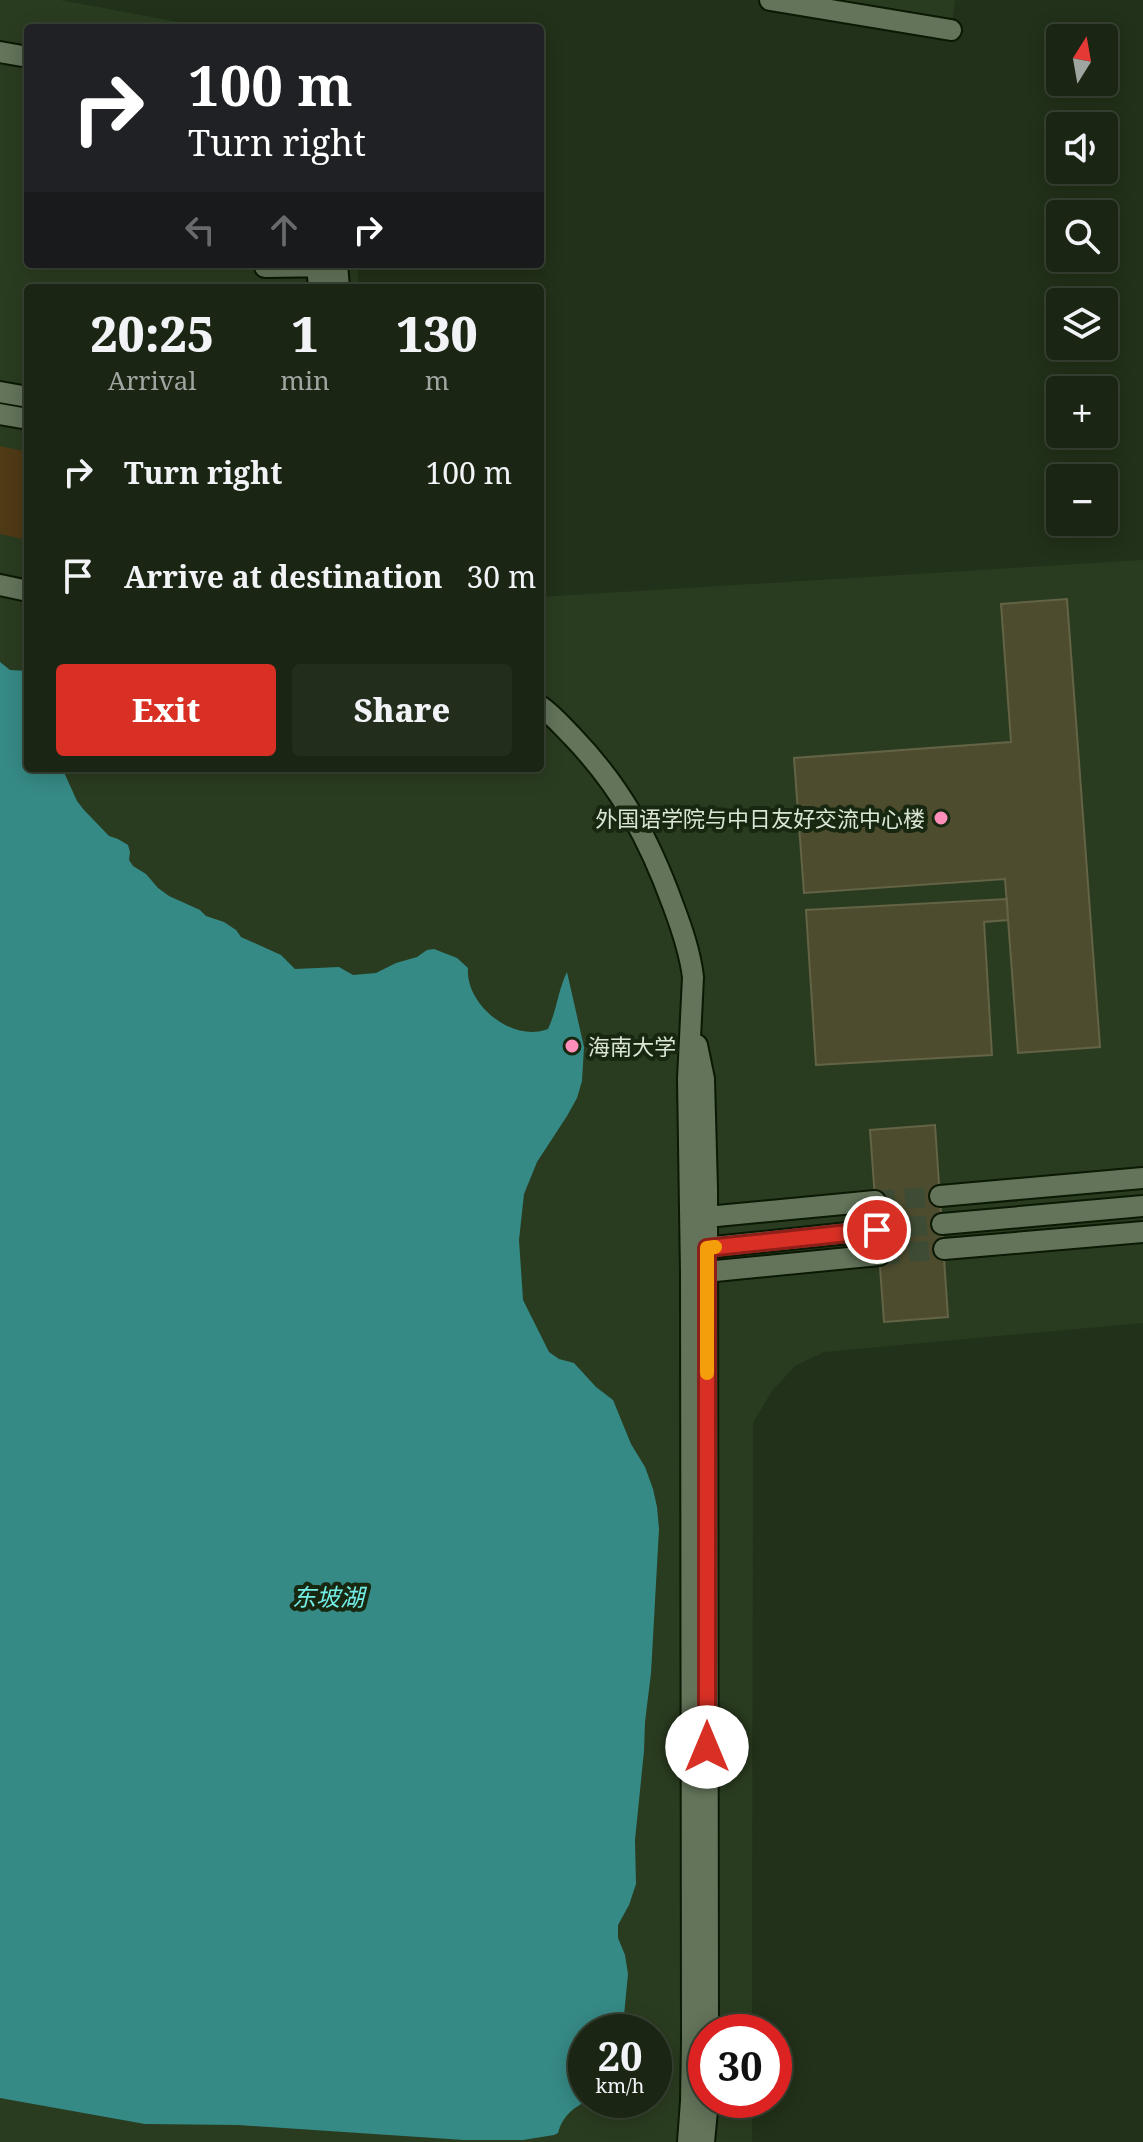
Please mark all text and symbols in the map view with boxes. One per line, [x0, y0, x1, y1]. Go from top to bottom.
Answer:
north arrow [1046, 24, 1118, 96]
map controls [1046, 24, 1118, 536]
text: 100 m [188, 46, 353, 122]
icon: right [56, 56, 160, 160]
button: sound [1046, 112, 1118, 184]
text: Turn right [188, 118, 366, 167]
button: search [1046, 200, 1118, 272]
icon: left [178, 208, 222, 252]
icon: ahead [262, 208, 306, 252]
icon: right [346, 208, 390, 252]
button: layers [1046, 288, 1118, 360]
text: 20:25 [90, 301, 214, 366]
text: 1 [291, 301, 319, 366]
text: 130 [396, 301, 478, 366]
text: Arrival [108, 362, 197, 398]
text: min [280, 362, 330, 398]
text: m [425, 362, 449, 398]
button: + [1046, 376, 1118, 448]
icon: right [56, 450, 100, 494]
text: Turn right [124, 452, 282, 493]
text: 100 m [426, 452, 512, 493]
button: − [1046, 464, 1118, 536]
icon: arrive [56, 554, 100, 598]
text: Arrive at destination [124, 556, 443, 597]
text: 30 m [467, 556, 536, 597]
button: Exit [56, 664, 276, 756]
button: Share [292, 664, 512, 756]
place label: 外国语学院与中日友好交流中心楼 [595, 803, 925, 833]
marker: 外国语学院与中日友好交流中心楼 [932, 809, 950, 827]
place label: 海南大学 [588, 1031, 676, 1061]
marker: 海南大学 [563, 1037, 581, 1055]
pin [843, 1196, 911, 1264]
icon: arrive [855, 1208, 899, 1252]
water label: 东坡湖 [292, 1580, 368, 1613]
position arrow [665, 1705, 749, 1789]
speed limit sign: 30 [688, 2014, 792, 2118]
text: 20 [597, 2028, 643, 2083]
text: km/h [595, 2072, 645, 2099]

